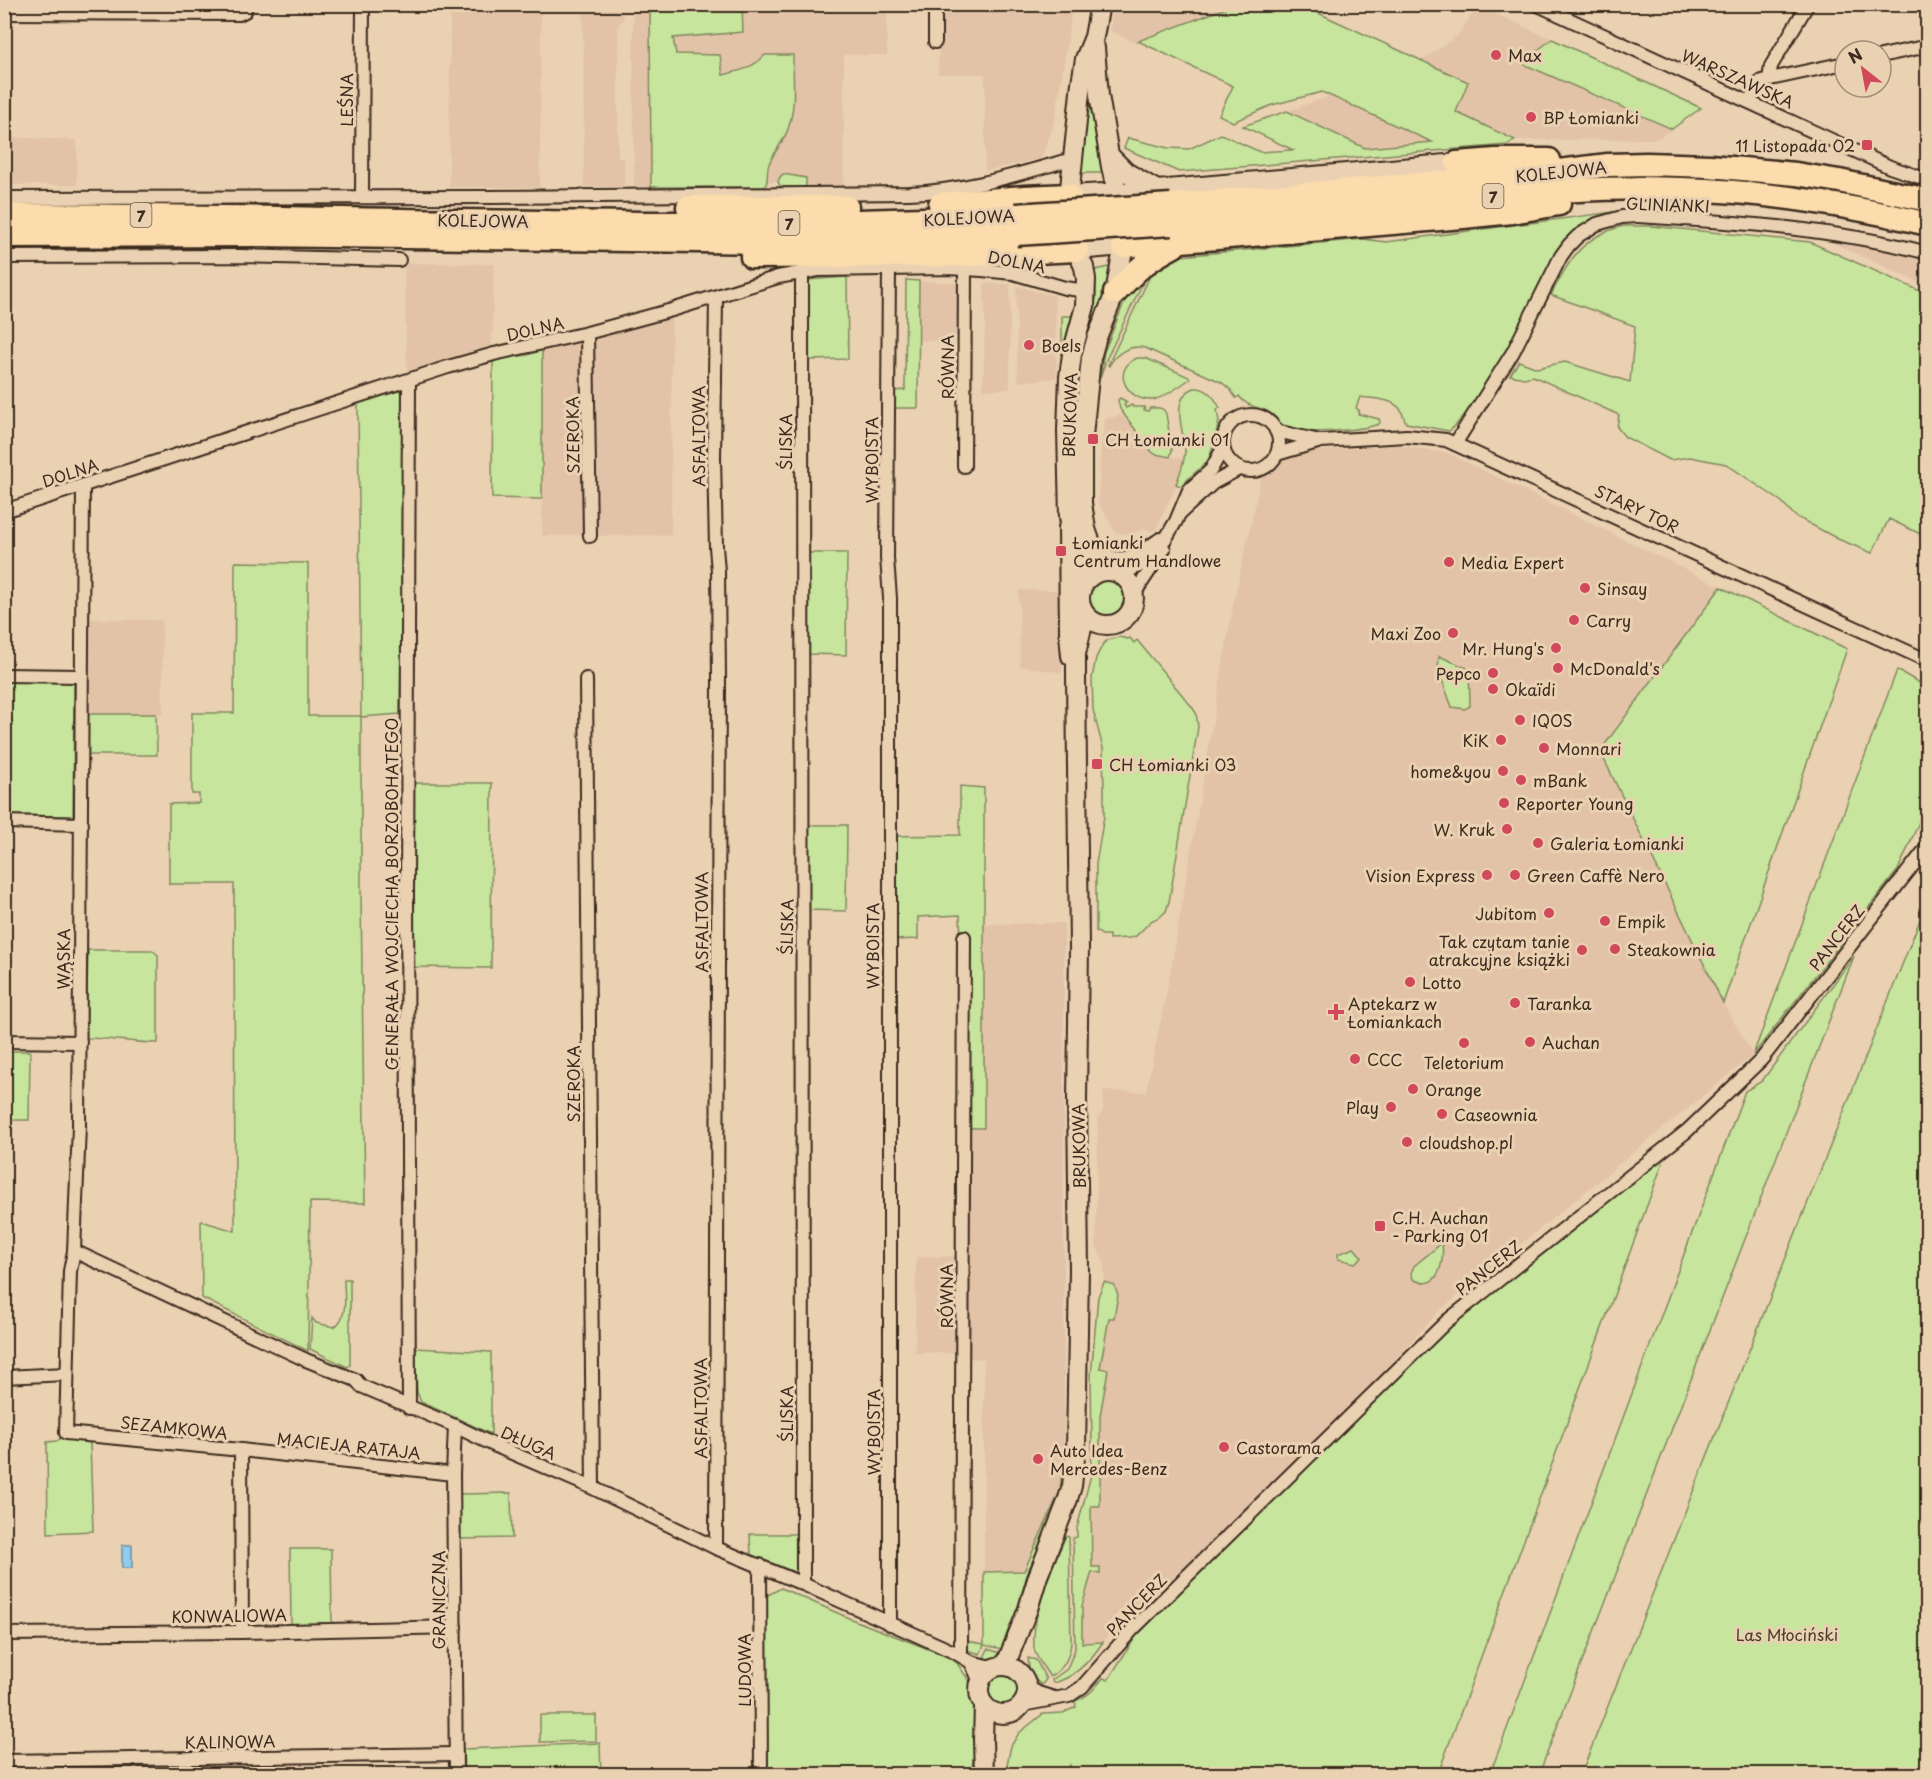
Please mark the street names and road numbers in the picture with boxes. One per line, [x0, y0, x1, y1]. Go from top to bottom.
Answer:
street label: WARSZAWSKA [1678, 42, 1798, 114]
street label: LEŚNA [334, 73, 358, 127]
street label: KOLEJOWA [1514, 154, 1608, 188]
road number: 7 [1482, 184, 1504, 208]
street label: GLINIANKI [1626, 191, 1710, 217]
road number: 7 [130, 203, 152, 227]
street label: KOLEJOWA [923, 203, 1015, 231]
street label: KOLEJOWA [437, 207, 529, 233]
road number: 7 [778, 211, 800, 235]
street label: DOLNA [986, 244, 1048, 278]
street label: DOLNA [504, 310, 566, 346]
street label: RÓWNA [935, 335, 959, 399]
street label: BRUKOWA [1056, 372, 1082, 458]
street label: ASFALTOWA [686, 385, 710, 487]
street label: SZEROKA [559, 396, 585, 474]
street label: ŚLISKA [773, 414, 797, 470]
street label: WYBOISTA [859, 417, 883, 503]
street label: DOLNA [39, 452, 101, 492]
street label: STARY TOR [1591, 478, 1683, 538]
street label: GENERAŁA WOJCIECHA BORZOBOHATEGO [379, 718, 403, 1070]
street label: ASFALTOWA [689, 871, 713, 973]
street label: ŚLISKA [774, 899, 798, 955]
street label: PANCERZ [1802, 899, 1870, 975]
street label: WYBOISTA [860, 903, 884, 989]
street label: WĄSKA [51, 929, 75, 989]
street label: SZEROKA [561, 1045, 585, 1123]
street label: BRUKOWA [1065, 1103, 1091, 1189]
street label: PANCERZ [1450, 1233, 1526, 1301]
street label: RÓWNA [934, 1264, 958, 1328]
street label: ASFALTOWA [688, 1357, 712, 1459]
street label: ŚLISKA [774, 1386, 798, 1442]
street label: WYBOISTA [861, 1389, 885, 1475]
street label: SEZAMKOWA [119, 1409, 229, 1445]
street label: DŁUGA [498, 1419, 560, 1465]
street label: MACIEJA RATAJA [276, 1425, 422, 1465]
street label: GRANICZNA [426, 1550, 450, 1650]
street label: PANCERZ [1100, 1568, 1172, 1640]
street label: KONWALIOWA [171, 1602, 287, 1628]
street label: LUDOWA [732, 1633, 756, 1707]
street label: KALINOWA [185, 1728, 275, 1754]

